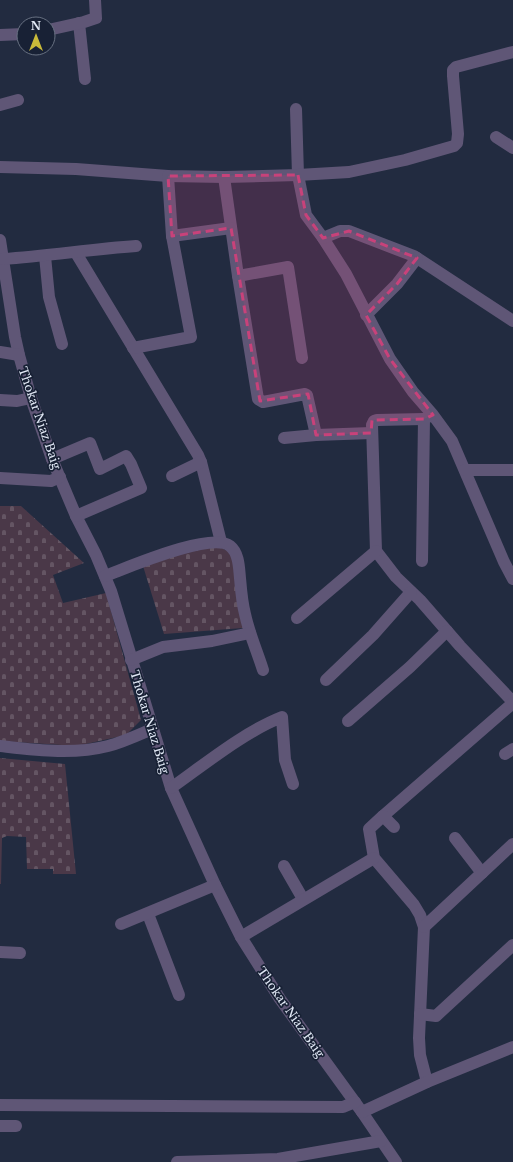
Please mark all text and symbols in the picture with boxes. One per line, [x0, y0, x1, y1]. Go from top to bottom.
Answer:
north arrow [16, 16, 56, 56]
text: N [31, 19, 42, 33]
street label: Thokar Niaz Baig [15, 365, 65, 472]
street label: Thokar Niaz Baig [127, 668, 173, 776]
street label: Thokar Niaz Baig [254, 964, 328, 1061]

